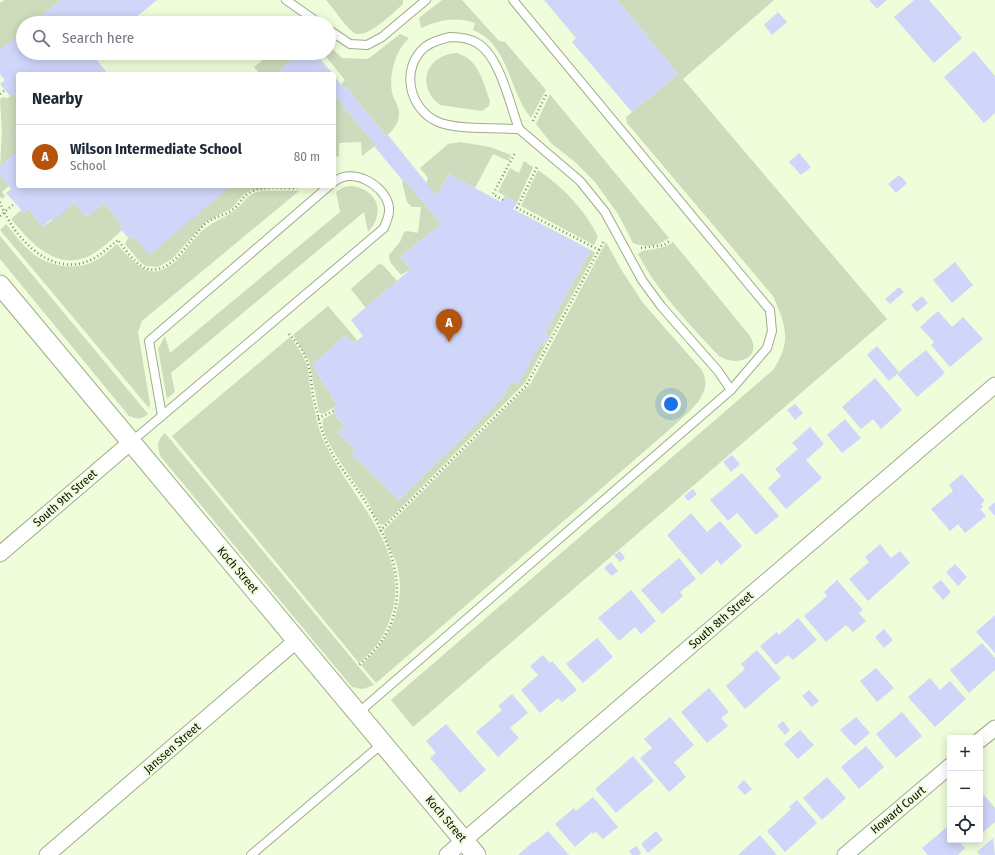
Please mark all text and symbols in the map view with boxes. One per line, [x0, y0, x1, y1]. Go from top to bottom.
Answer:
search box [16, 16, 336, 60]
icon: search [30, 27, 52, 49]
text: Search here [62, 29, 134, 47]
text: Nearby [32, 88, 83, 109]
text: Wilson Intermediate School [70, 140, 242, 158]
text: A [41, 149, 49, 164]
text: 80 m [294, 149, 320, 164]
text: School [70, 158, 106, 173]
pin: A [436, 309, 462, 342]
your location [661, 394, 681, 414]
street label: South 9th Street [30, 466, 100, 530]
street label: Koch Street [215, 544, 261, 596]
street label: South 8th Street [686, 588, 756, 652]
street label: Janssen Street [141, 720, 203, 776]
map controls [947, 735, 983, 843]
button: + [947, 735, 983, 771]
button: − [947, 771, 983, 807]
street label: Howard Court [868, 783, 928, 837]
street label: Koch Street [423, 793, 469, 845]
button: locate [947, 807, 983, 843]

